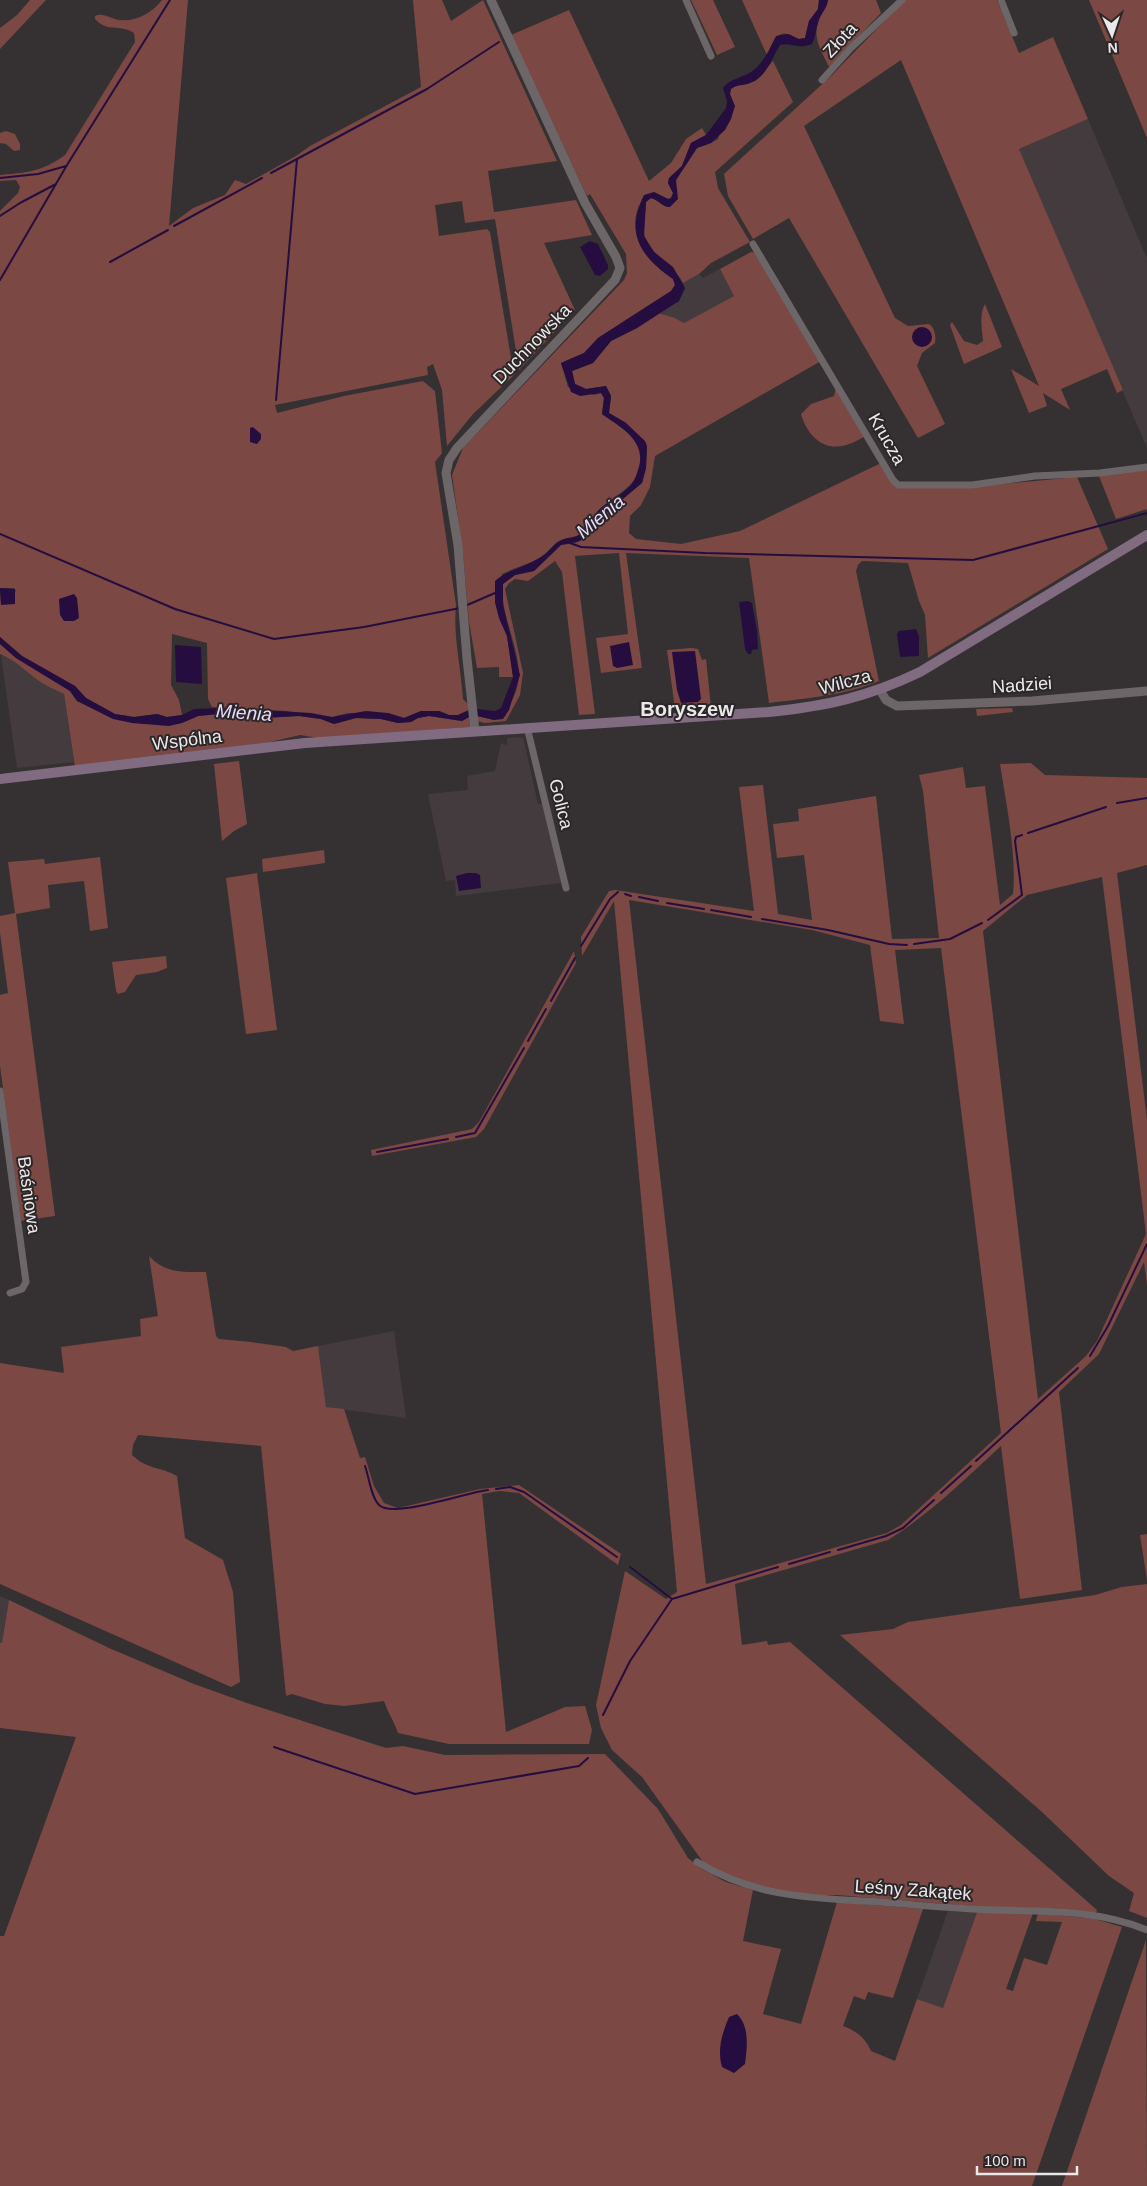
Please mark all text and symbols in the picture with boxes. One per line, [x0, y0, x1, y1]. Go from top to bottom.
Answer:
north arrow [1087, 10, 1137, 60]
street label: Złota [819, 18, 862, 61]
text: N [1107, 40, 1118, 56]
street label: Duchnowska [489, 299, 576, 388]
street label: Krucza [864, 410, 910, 469]
water label: Mienia [572, 490, 629, 542]
street label: Wilcza [817, 665, 874, 699]
street label: Nadziei [991, 673, 1053, 697]
district label: Boryszew [640, 698, 734, 720]
water label: Mienia [215, 700, 273, 725]
street label: Wspólna [151, 726, 224, 754]
street label: Golica [545, 777, 577, 832]
street label: Baśniowa [14, 1155, 44, 1236]
street label: Leśny Zakątek [854, 1876, 973, 1904]
scale bar [977, 2144, 1077, 2176]
text: 100 m [984, 2152, 1026, 2169]

